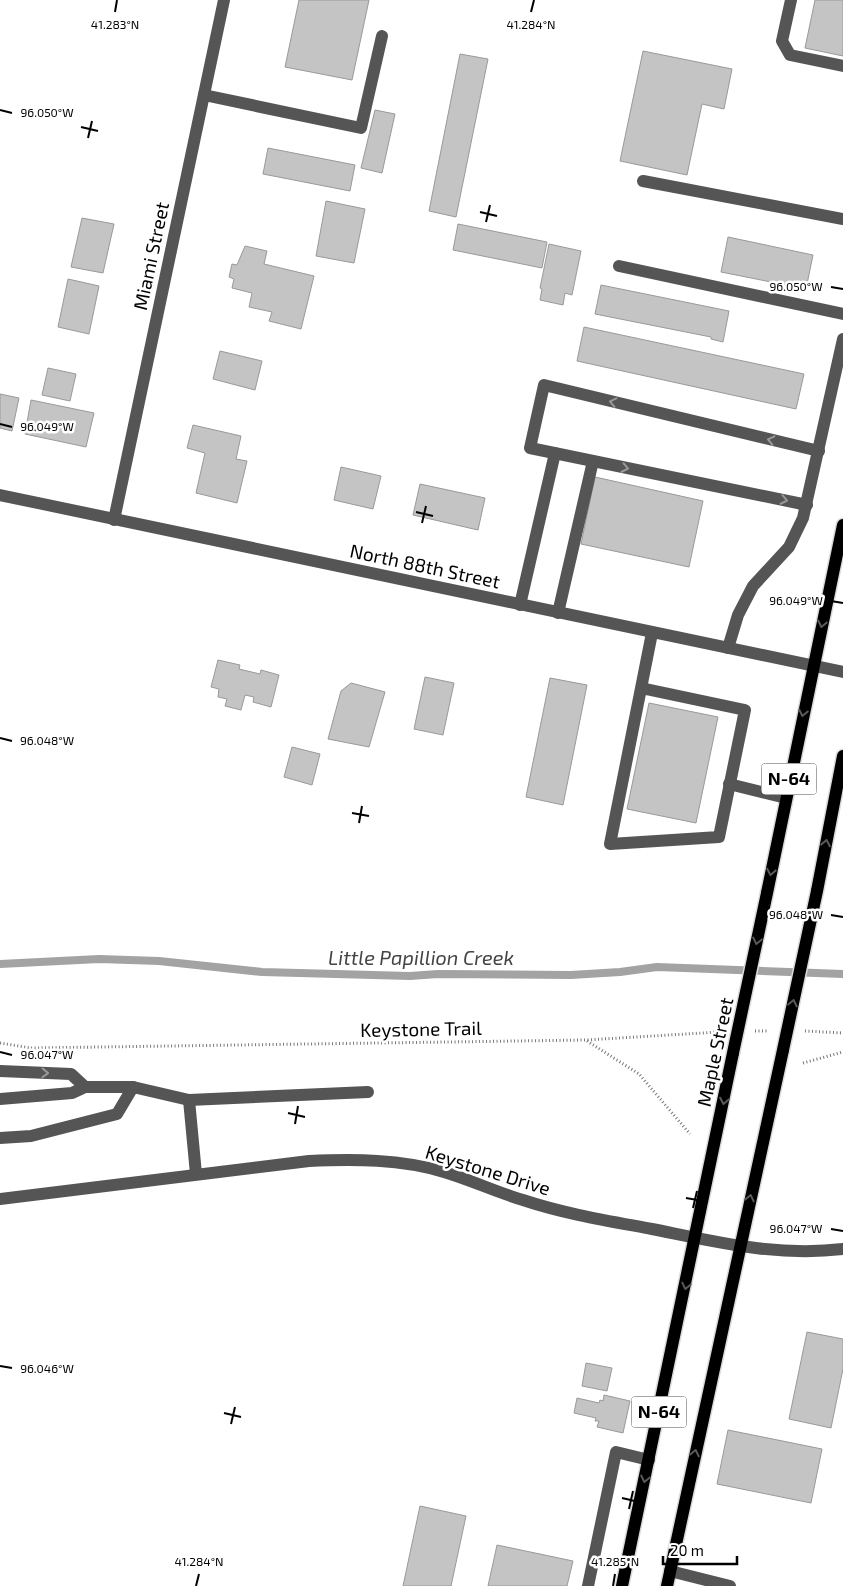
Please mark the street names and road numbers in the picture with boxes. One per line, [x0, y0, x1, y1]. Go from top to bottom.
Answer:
street label: Miami Street [128, 200, 173, 312]
street label: North 88th Street [348, 538, 502, 593]
road number: N-64 [762, 764, 816, 794]
street label: Maple Street [692, 995, 737, 1109]
street label: Keystone Trail [360, 1016, 482, 1041]
street label: Keystone Drive [423, 1140, 553, 1199]
road number: N-64 [632, 1396, 686, 1428]

